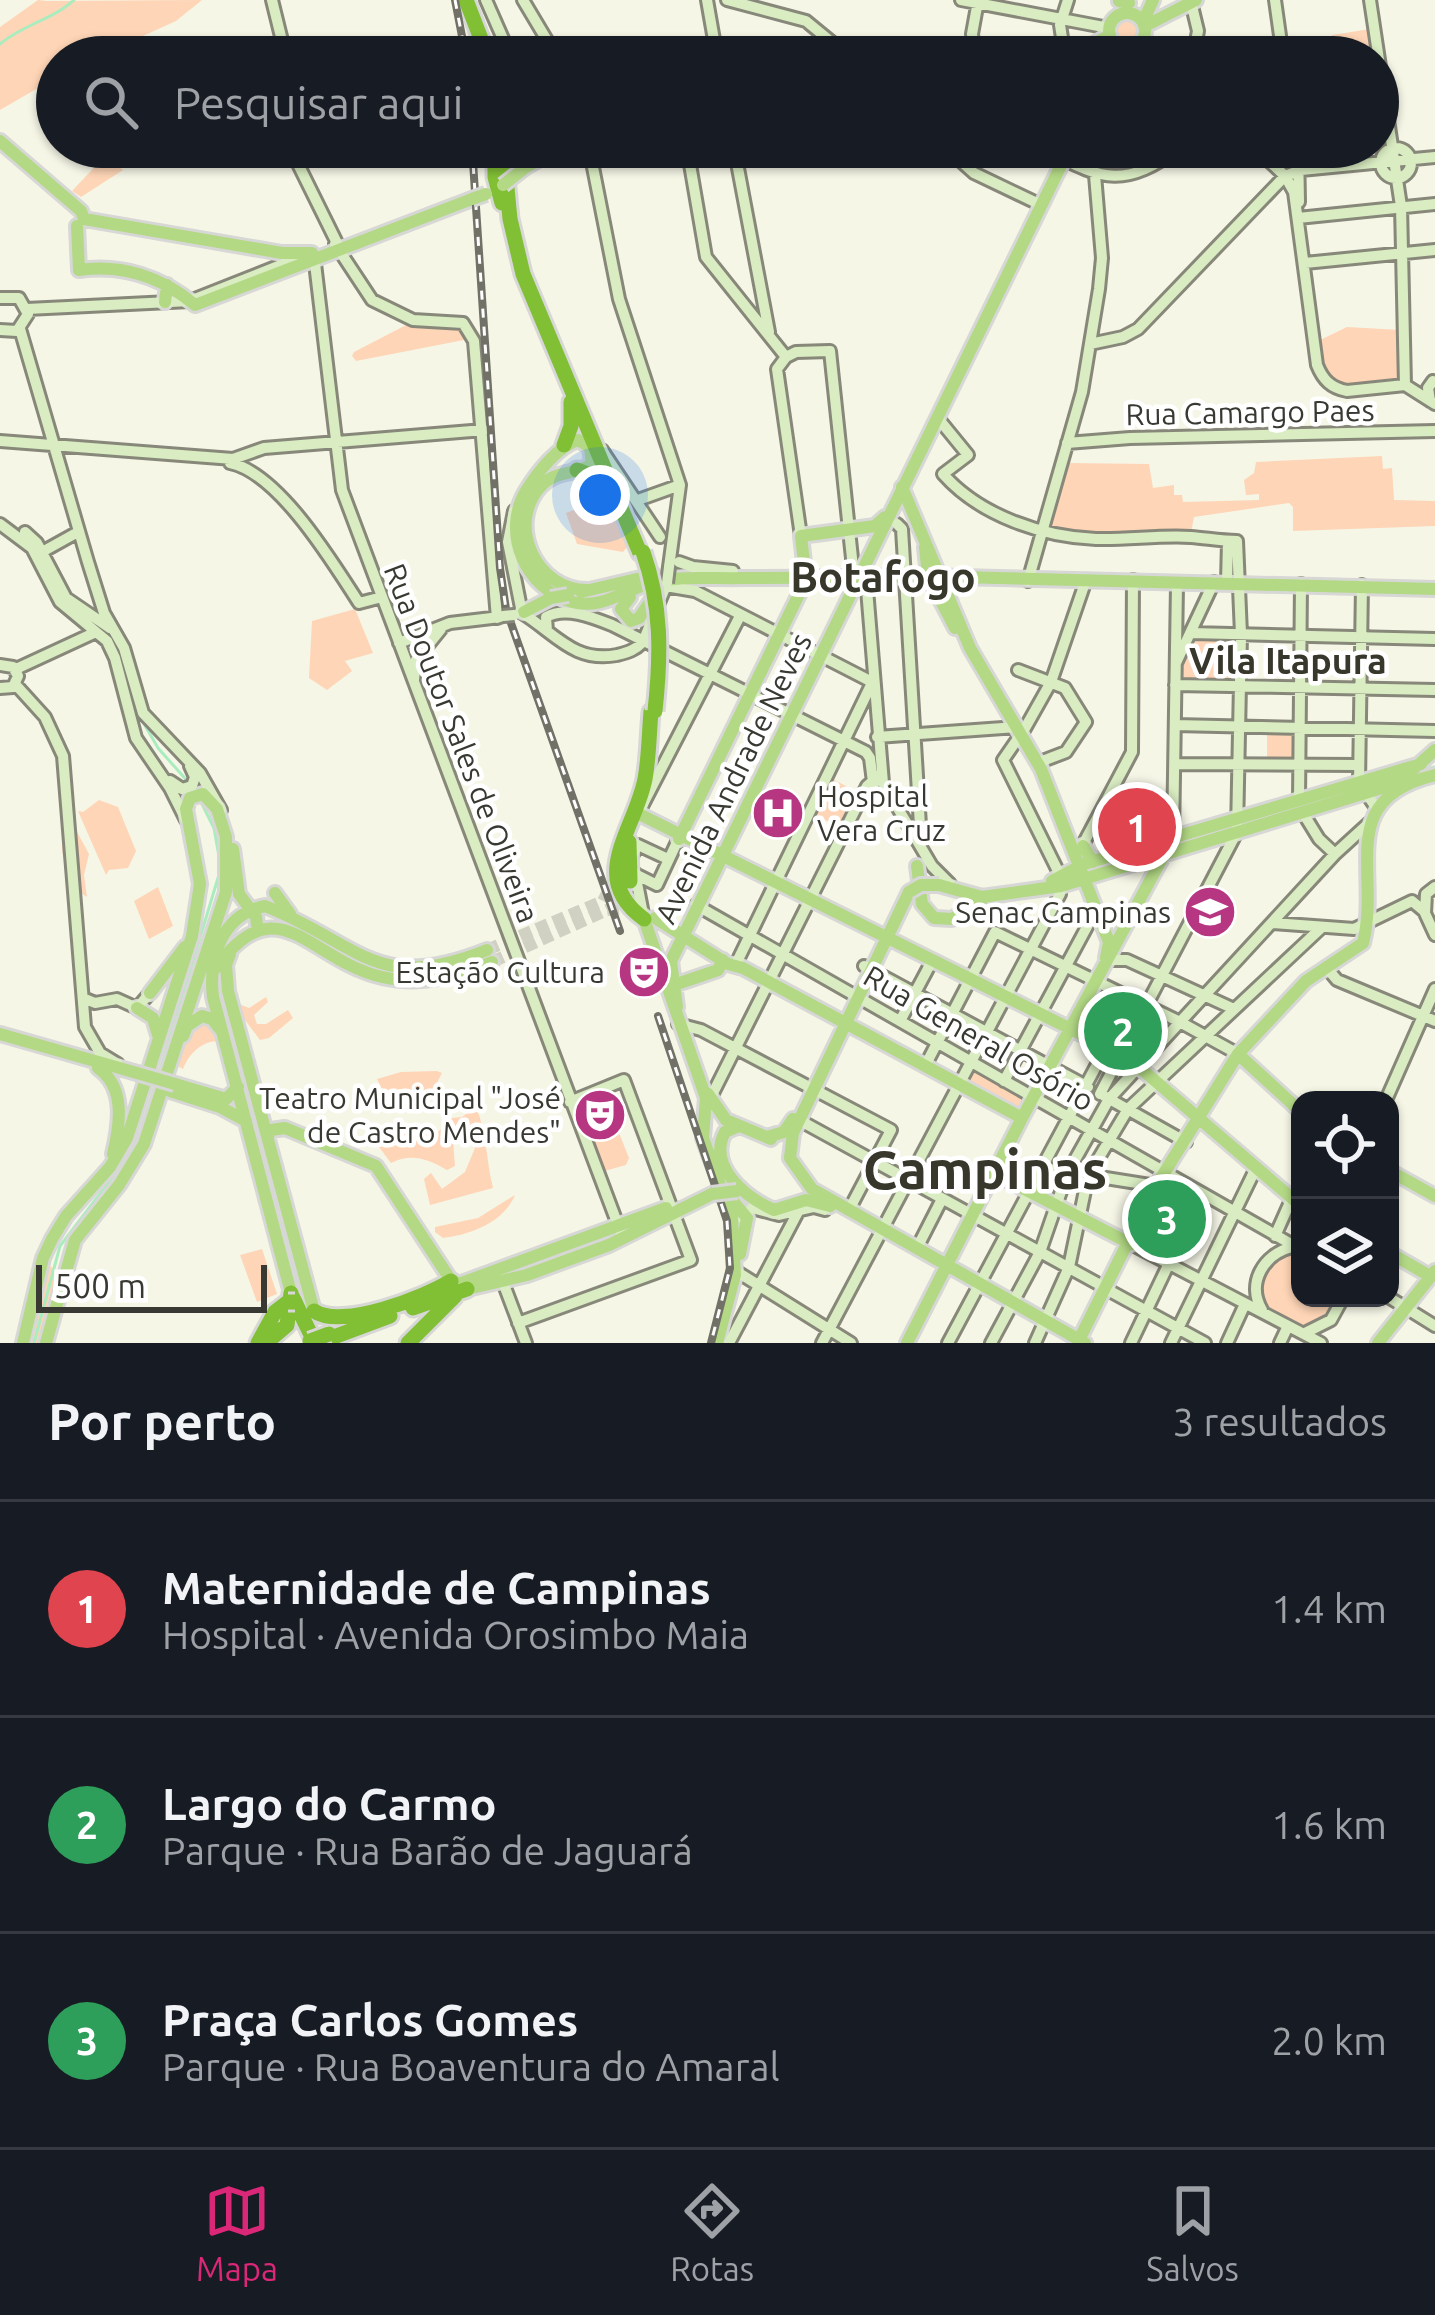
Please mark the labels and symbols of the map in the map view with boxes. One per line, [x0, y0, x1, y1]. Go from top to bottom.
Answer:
street label: Rua Camargo Paes [1125, 393, 1375, 431]
your location [570, 465, 630, 525]
district label: Botafogo [790, 553, 976, 600]
street label: Rua Doutor Sales de Oliveira [378, 559, 546, 927]
street label: Avenida Andrade Neves [648, 627, 818, 929]
district label: Vila Itapura [1189, 640, 1387, 681]
place label: Hospital Vera Cruz [817, 779, 946, 847]
pin: 1 [1098, 782, 1176, 872]
hospital icon: Hospital Vera Cruz [750, 785, 806, 841]
school or university icon: Senac Campinas [1182, 884, 1238, 940]
place label: Senac Campinas [955, 895, 1171, 929]
theatre icon: Estação Cultura [616, 944, 672, 1000]
place label: Estação Cultura [396, 955, 605, 989]
street label: Rua General Osório [858, 958, 1100, 1118]
pin: 2 [1084, 986, 1162, 1076]
place label: Teatro Municipal "José de Castro Mendes" [259, 1081, 561, 1149]
theatre icon: Teatro Municipal "José de Castro Mendes" [572, 1087, 628, 1143]
district label: Campinas [863, 1139, 1107, 1199]
pin: 3 [1128, 1174, 1206, 1264]
scale bar [36, 1259, 267, 1312]

